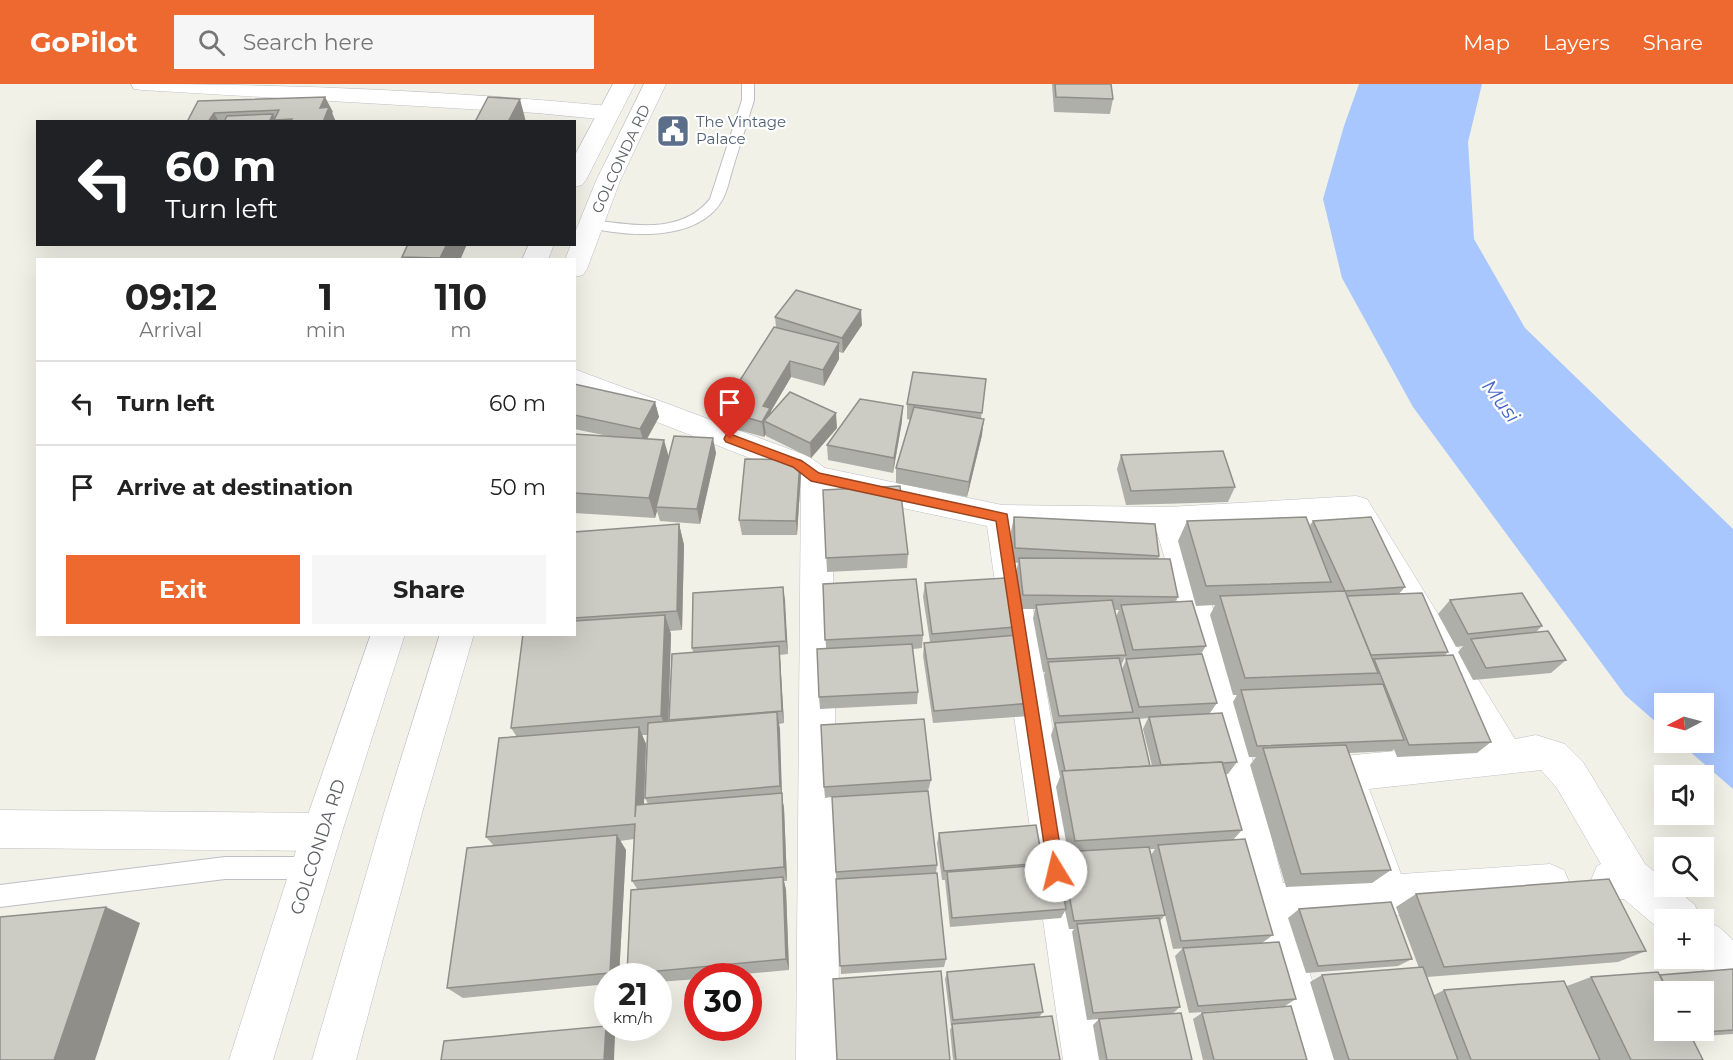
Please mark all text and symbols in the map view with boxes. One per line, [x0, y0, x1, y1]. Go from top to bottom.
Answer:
search box [174, 15, 594, 69]
text: GoPilot [30, 25, 138, 59]
icon: search [195, 26, 228, 59]
text: Search here [243, 29, 374, 56]
text: Map [1463, 30, 1510, 55]
text: Layers [1543, 30, 1610, 55]
text: Share [1643, 30, 1703, 55]
street label: GOLCONDA RD [587, 101, 654, 216]
place label: The Vintage Palace [696, 112, 786, 148]
public building icon: The Vintage Palace [655, 113, 691, 149]
text: 60 m [165, 140, 276, 192]
icon: left [66, 144, 144, 222]
text: Turn left [165, 192, 278, 225]
text: 09:12 [125, 275, 217, 319]
text: 1 [319, 275, 333, 319]
text: 110 [435, 275, 487, 319]
text: Arrival [139, 318, 202, 342]
text: min [306, 318, 346, 342]
text: m [450, 318, 472, 342]
water label: Musi [1477, 375, 1525, 428]
pin [704, 377, 755, 439]
icon: arrive [713, 386, 746, 419]
icon: left [66, 387, 99, 420]
text: Turn left [117, 390, 215, 417]
text: 60 m [489, 390, 546, 417]
icon: arrive [66, 471, 99, 504]
text: Arrive at destination [117, 474, 353, 501]
text: 50 m [490, 474, 546, 501]
button: Exit [66, 555, 300, 624]
button: Share [312, 555, 546, 624]
north arrow [1654, 693, 1714, 753]
map controls [1654, 693, 1714, 1041]
button: sound [1654, 765, 1714, 825]
street label: GOLCONDA RD [286, 776, 350, 918]
button: search [1654, 837, 1714, 897]
position arrow [1024, 839, 1088, 903]
button: + [1654, 909, 1714, 969]
speed limit sign: 30 [684, 963, 762, 1041]
text: 21 [618, 976, 648, 1013]
button: − [1654, 981, 1714, 1041]
text: km/h [613, 1008, 653, 1027]

